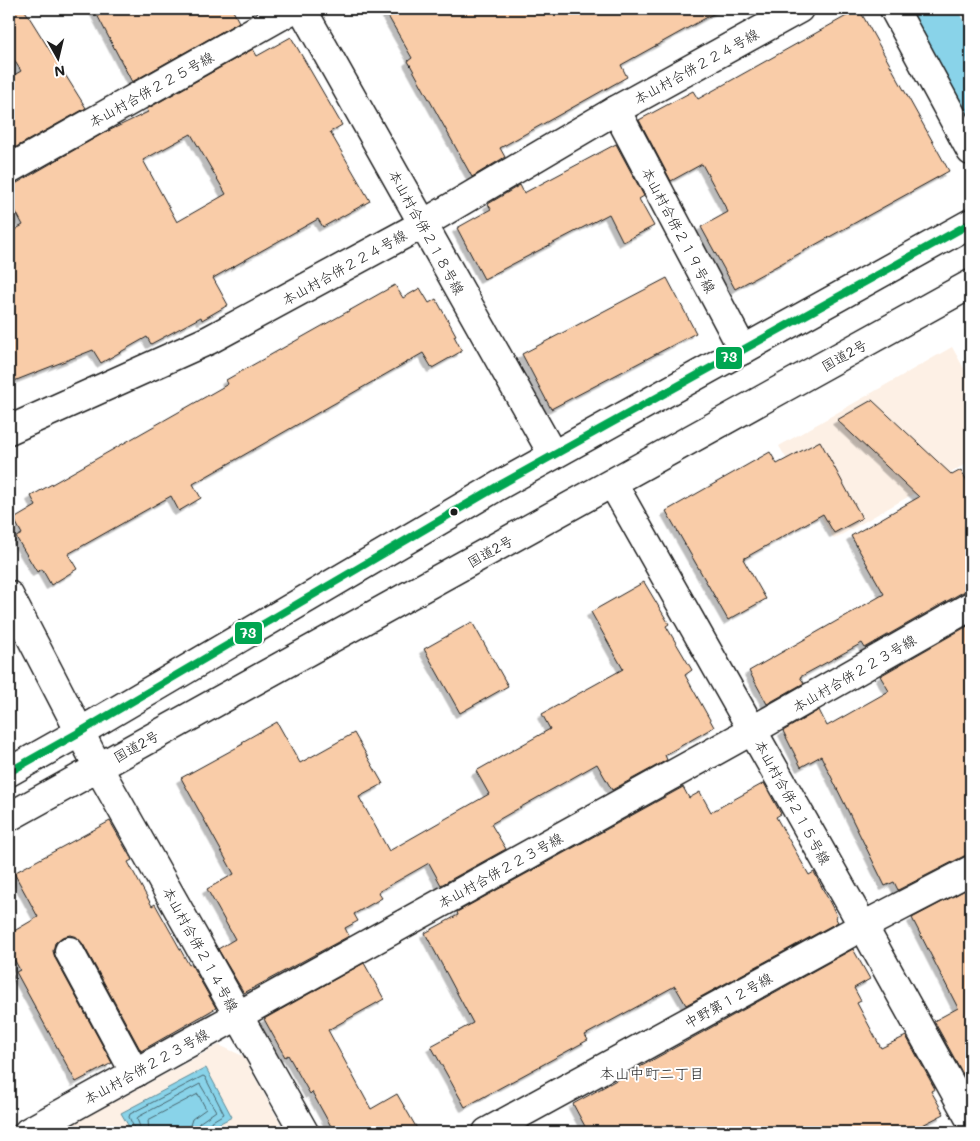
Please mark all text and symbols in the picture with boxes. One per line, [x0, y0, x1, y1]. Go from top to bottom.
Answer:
street label: 本山村合併２２４号線 [630, 24, 762, 108]
north arrow [32, 32, 82, 82]
street label: 本山村合併２２５号線 [85, 47, 217, 131]
text: N [53, 61, 66, 82]
street label: 本山村合併２１９号線 [638, 164, 720, 296]
street label: 本山村合併２１８号線 [385, 166, 469, 298]
street label: 本山村合併２２４号線 [278, 225, 410, 309]
street label: 国道2号 [818, 335, 870, 375]
line badge: 73 [715, 346, 743, 370]
text: 73 [721, 347, 737, 366]
unlabelled marker [449, 507, 459, 517]
street label: 国道2号 [464, 531, 516, 571]
line badge: 73 [234, 621, 263, 645]
text: 73 [240, 623, 256, 642]
street label: 本山村合併２２３号線 [789, 630, 919, 716]
street label: 国道2号 [110, 726, 162, 766]
street label: 本山村合併２１５号線 [751, 736, 835, 868]
street label: 本山村合併２２３号線 [434, 828, 566, 912]
street label: 本山村合併２１４号線 [159, 883, 243, 1015]
street label: 中野第１２号線 [681, 968, 775, 1032]
street label: 本山村合併２２３号線 [80, 1024, 212, 1108]
district label: 本山中町二丁目 [599, 1063, 705, 1083]

